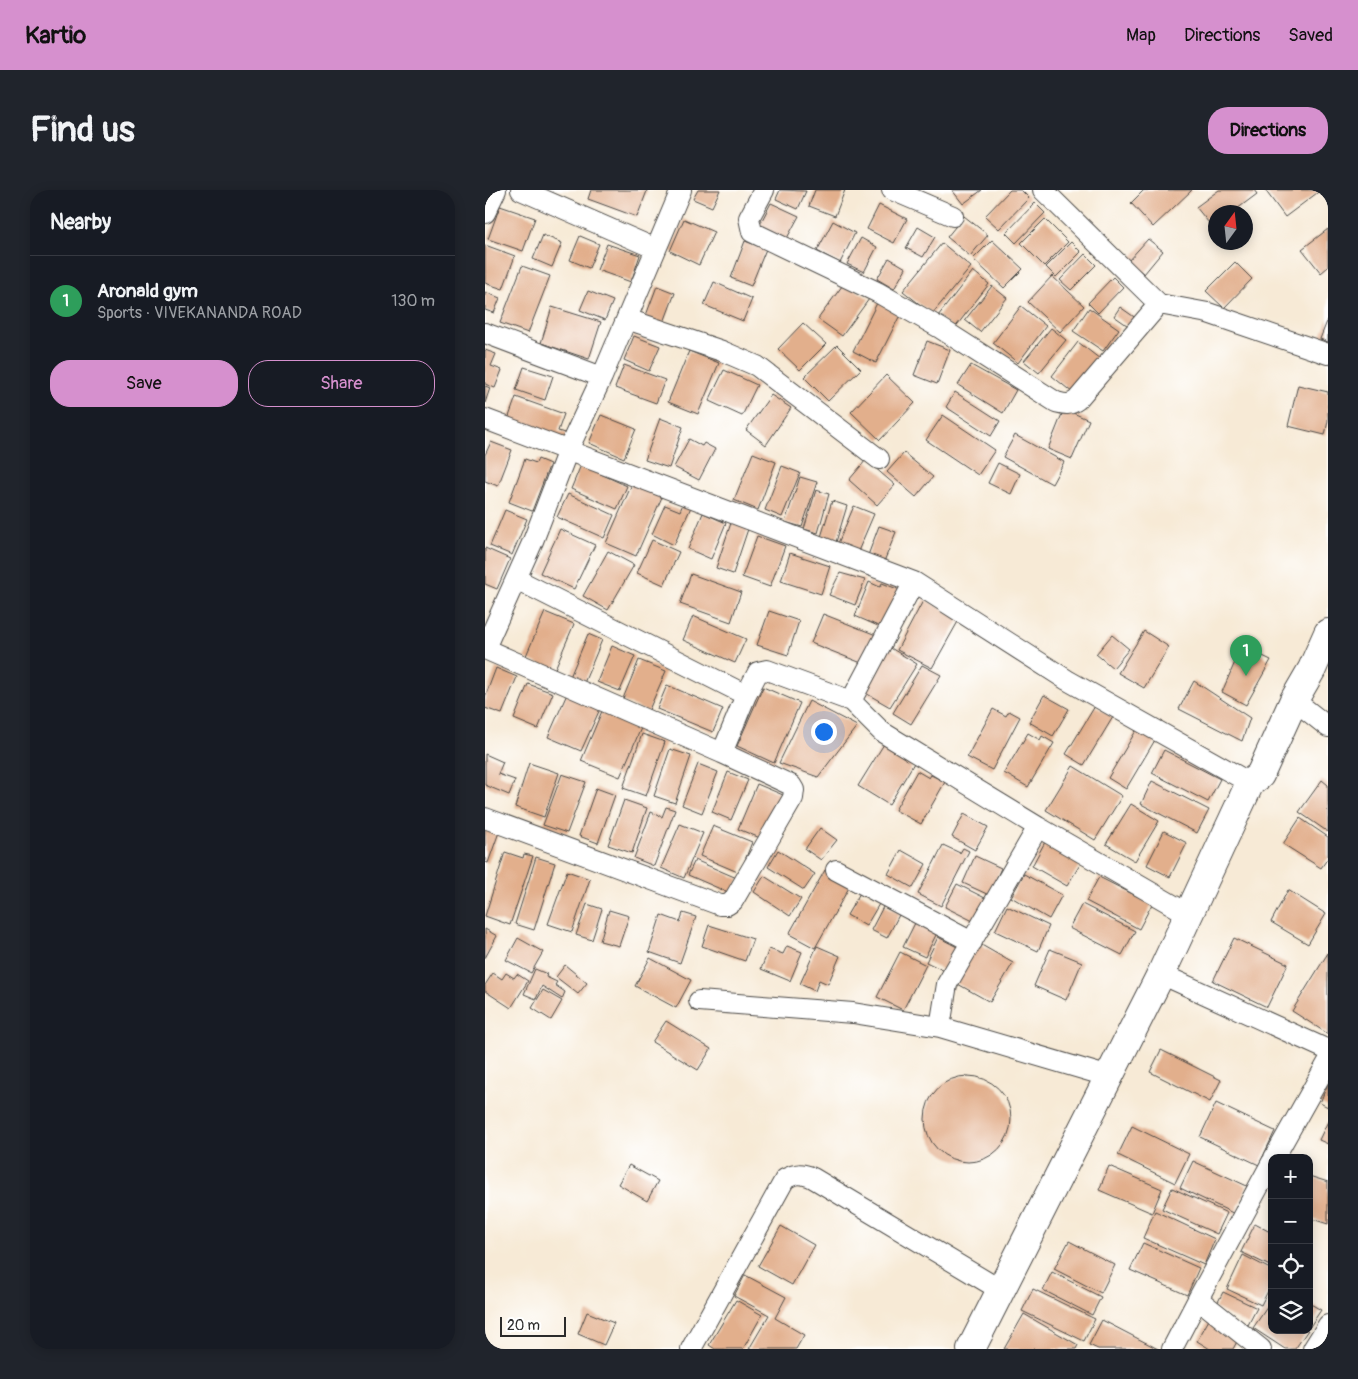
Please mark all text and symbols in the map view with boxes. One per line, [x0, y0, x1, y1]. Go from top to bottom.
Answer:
text: Kartio [25, 21, 86, 50]
text: Map [1126, 24, 1156, 47]
text: Directions [1184, 24, 1260, 47]
text: Saved [1288, 24, 1333, 47]
button: Directions [1208, 107, 1328, 154]
text: Find us [30, 108, 135, 152]
north arrow [1208, 205, 1253, 250]
text: Nearby [50, 209, 111, 236]
text: Aronald gym [97, 279, 198, 303]
text: 1 [63, 291, 69, 311]
text: 130 m [391, 291, 435, 311]
text: Sports · VIVEKANANDA ROAD [97, 303, 302, 323]
button: Save [50, 360, 238, 407]
button: Share [248, 360, 435, 407]
pin: 1 [1230, 635, 1262, 676]
your location [811, 719, 837, 745]
map controls [1268, 1154, 1313, 1334]
button: + [1268, 1154, 1313, 1199]
button: − [1268, 1199, 1313, 1244]
button: locate [1268, 1244, 1313, 1289]
button: layers [1268, 1289, 1313, 1334]
scale bar [500, 1314, 566, 1337]
text: 20 m [507, 1317, 540, 1334]

